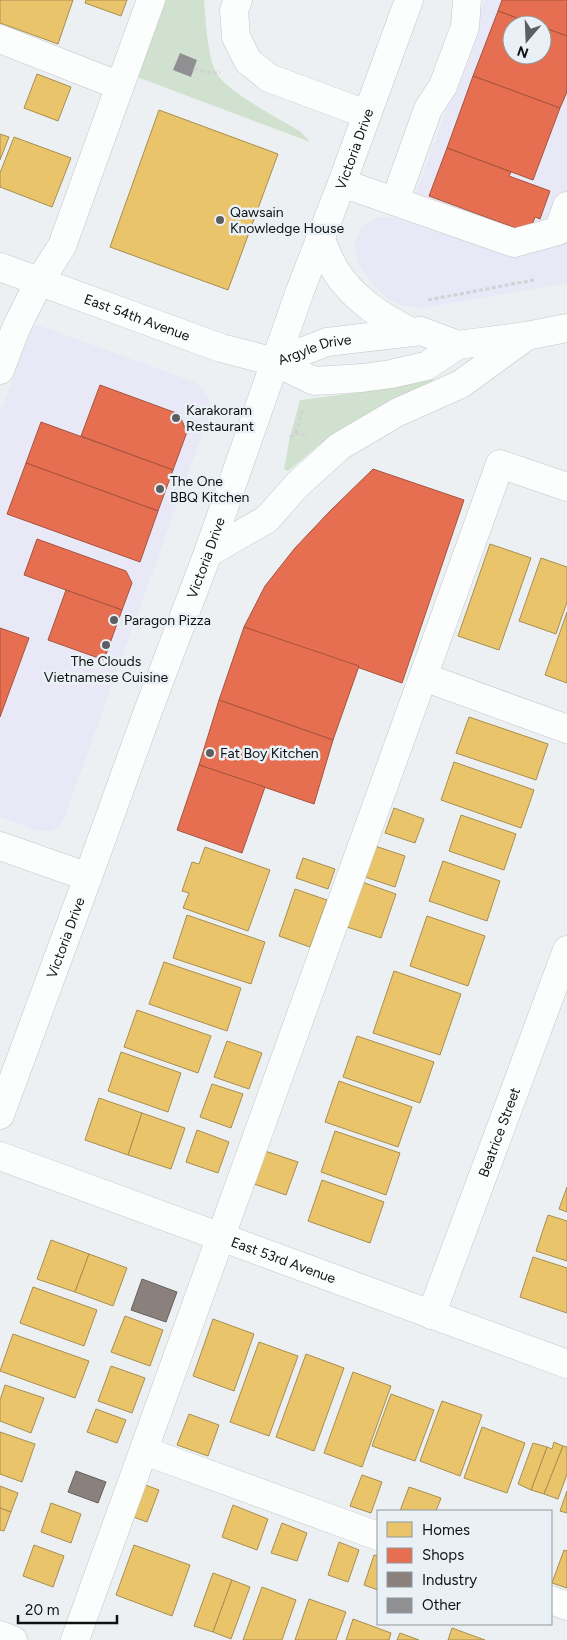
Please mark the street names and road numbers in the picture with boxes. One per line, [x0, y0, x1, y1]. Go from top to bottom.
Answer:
street label: Victoria Drive [332, 106, 378, 192]
street label: East 54th Avenue [82, 291, 192, 345]
street label: Argyle Drive [276, 331, 353, 369]
street label: Victoria Drive [184, 515, 229, 601]
street label: Victoria Drive [43, 895, 89, 981]
street label: Beatrice Street [475, 1085, 524, 1180]
street label: East 53rd Avenue [229, 1234, 338, 1288]

